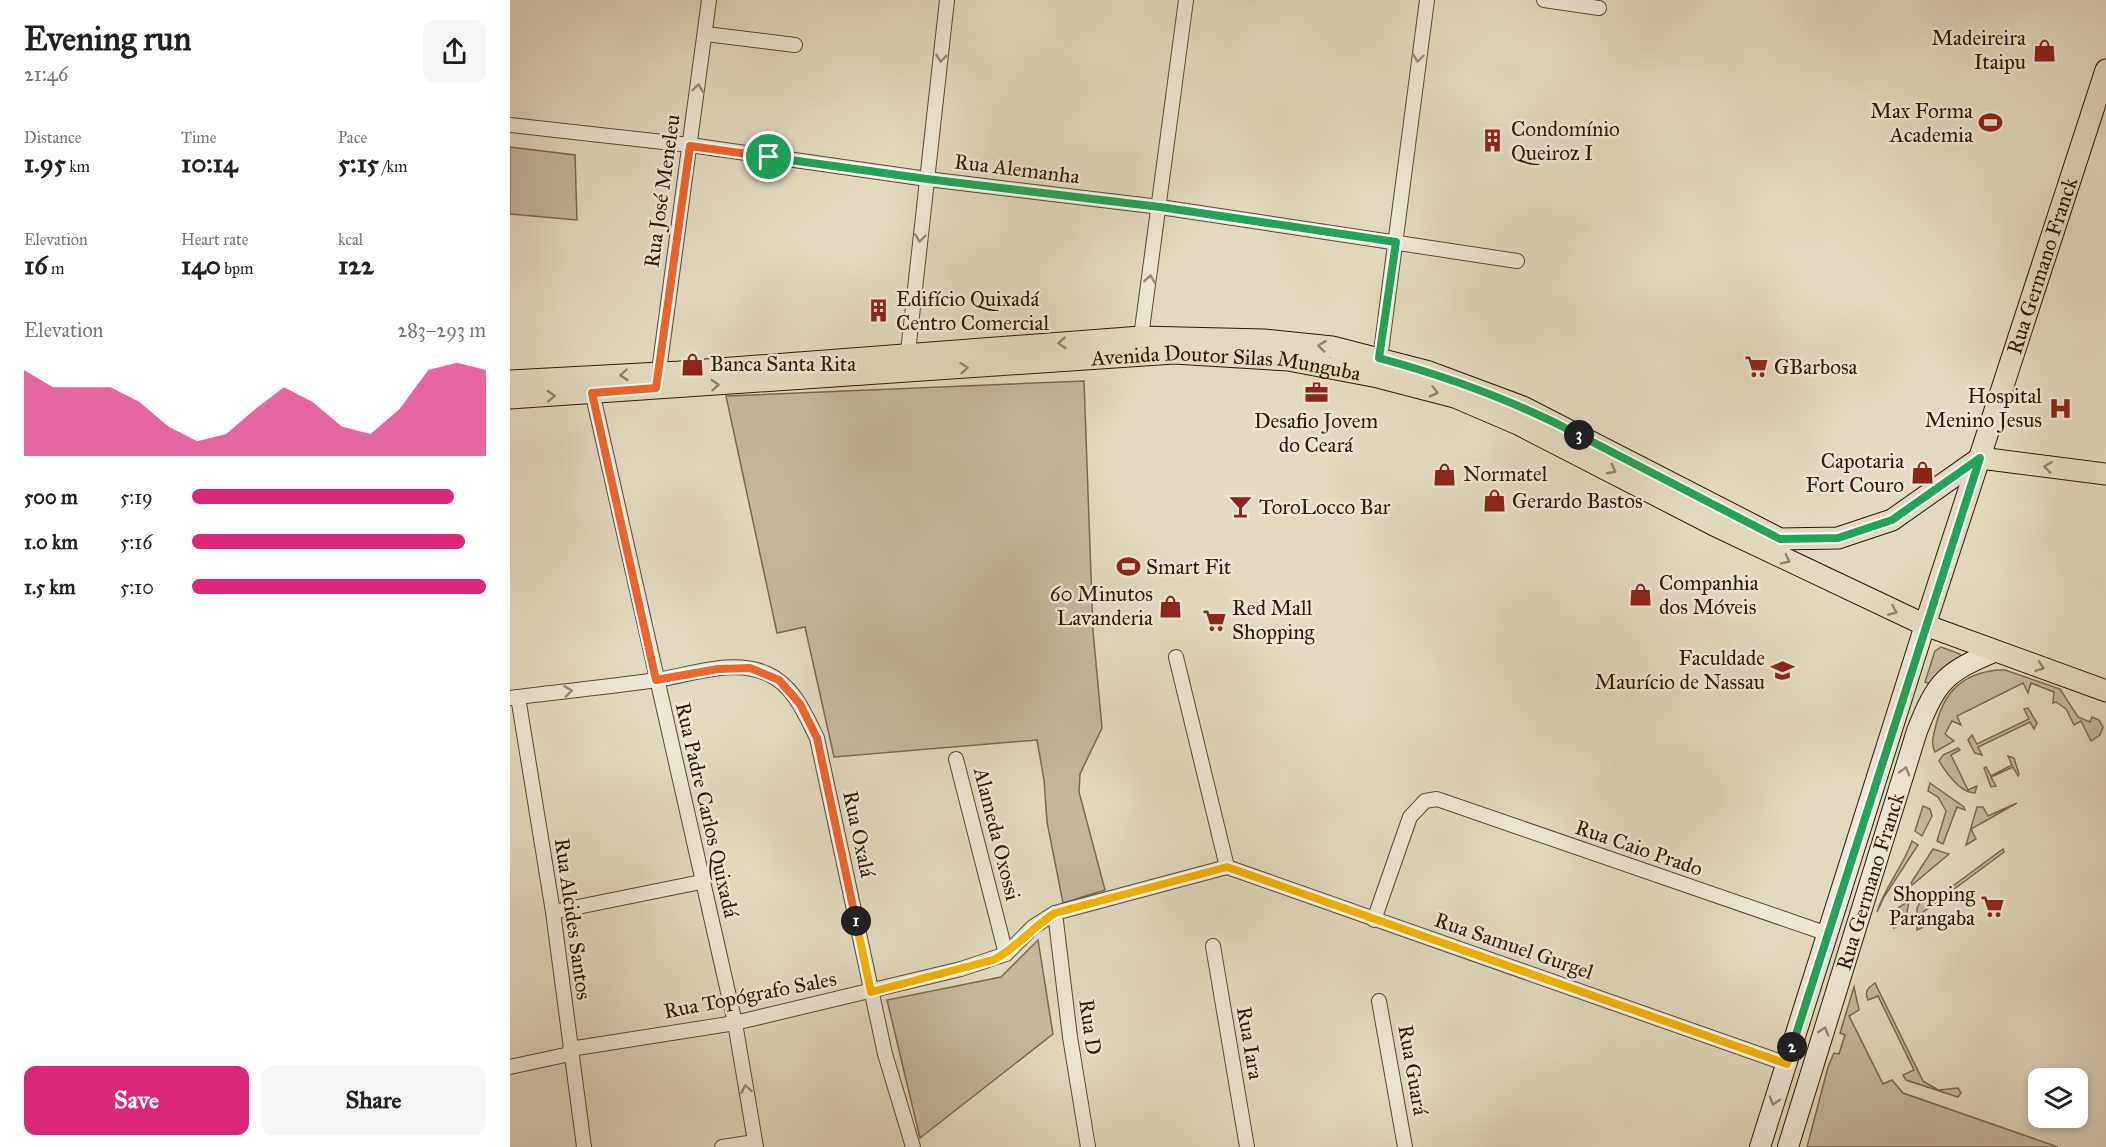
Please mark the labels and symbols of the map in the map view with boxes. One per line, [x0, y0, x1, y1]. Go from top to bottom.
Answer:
place label: Madeireira Itaipu [1931, 25, 2026, 75]
shop icon: Madeireira Itaipu [2031, 37, 2057, 63]
one-way arrow [1412, 53, 1424, 62]
one-way arrow [935, 54, 947, 63]
one-way arrow [692, 83, 704, 92]
place label: Max Forma Academia [1870, 98, 1973, 148]
sports icon: Max Forma Academia [1978, 110, 2004, 136]
street label: Rua José Meneleu [638, 113, 686, 269]
place label: Condomínio Queiroz I [1511, 116, 1620, 166]
building icon: Condomínio Queiroz I [1480, 128, 1506, 154]
pin [743, 131, 794, 182]
street label: Rua Alemanha [953, 148, 1081, 190]
street label: Rua Germano Franck [2001, 174, 2083, 357]
one-way arrow [915, 233, 927, 242]
one-way arrow [1144, 275, 1156, 284]
place label: Edifício Quixadá Centro Comercial [896, 286, 1049, 336]
building icon: Edifício Quixadá Centro Comercial [865, 298, 891, 324]
one-way arrow [1057, 336, 1066, 349]
street label: Avenida Doutor Silas Munguba [1089, 340, 1363, 386]
one-way arrow [1318, 340, 1327, 353]
shop icon: Banca Santa Rita [679, 351, 705, 377]
place label: Banca Santa Rita [710, 351, 856, 377]
supermarket icon: GBarbosa [1743, 354, 1769, 380]
place label: GBarbosa [1774, 354, 1858, 380]
one-way arrow [960, 361, 969, 374]
one-way arrow [619, 368, 628, 381]
one-way arrow [710, 378, 719, 391]
office icon: Desafio Jovem do Ceará [1303, 380, 1329, 406]
place label: Hospital Menino Jesus [1925, 383, 2042, 433]
one-way arrow [1429, 384, 1439, 397]
one-way arrow [547, 389, 556, 402]
hospital icon: Hospital Menino Jesus [2047, 395, 2073, 421]
place label: Desafio Jovem do Ceará [1254, 408, 1378, 458]
pin: 3 [1564, 420, 1594, 450]
place label: Capotaria Fort Couro [1805, 448, 1904, 498]
shop icon: Capotaria Fort Couro [1909, 460, 1935, 486]
shop icon: Normatel [1432, 461, 1458, 487]
place label: Normatel [1463, 461, 1548, 487]
one-way arrow [2043, 461, 2053, 474]
one-way arrow [1606, 463, 1617, 474]
shop icon: Gerardo Bastos [1481, 488, 1507, 514]
place label: Gerardo Bastos [1512, 488, 1643, 514]
bar icon: ToroLocco Bar [1228, 494, 1254, 520]
place label: ToroLocco Bar [1259, 494, 1391, 520]
one-way arrow [1779, 552, 1790, 564]
sports icon: Smart Fit [1115, 554, 1141, 580]
place label: Smart Fit [1146, 554, 1232, 580]
place label: Companhia dos Móveis [1659, 570, 1759, 620]
place label: 60 Minutos Lavanderia [1050, 581, 1153, 631]
shop icon: Companhia dos Móveis [1628, 582, 1654, 608]
shop icon: 60 Minutos Lavanderia [1158, 593, 1184, 619]
place label: Red Mall Shopping [1232, 595, 1315, 645]
one-way arrow [1887, 603, 1898, 615]
supermarket icon: Red Mall Shopping [1201, 607, 1227, 633]
place label: Faculdade Maurício de Nassau [1595, 645, 1765, 695]
school or university icon: Faculdade Maurício de Nassau [1770, 657, 1796, 683]
one-way arrow [2034, 659, 2044, 672]
one-way arrow [563, 685, 573, 697]
street label: Rua Padre Carlos Quixadá [670, 700, 744, 920]
street label: Alameda Oxossi [968, 764, 1026, 903]
one-way arrow [1898, 766, 1910, 777]
street label: Rua Oxalá [837, 788, 881, 880]
street label: Rua Germano Franck [1831, 789, 1910, 973]
street label: Rua Caio Prado [1572, 814, 1706, 882]
street label: Rua Alcides Santos [549, 836, 597, 1002]
place label: Shopping Parangaba [1889, 881, 1975, 931]
supermarket icon: Shopping Parangaba [1980, 893, 2006, 919]
pin: 1 [841, 906, 871, 936]
street label: Rua Samuel Gurgel [1431, 907, 1597, 985]
street label: Rua Topógrafo Sales [661, 965, 839, 1025]
street label: Rua D [1073, 998, 1107, 1056]
street label: Rua Iara [1231, 1004, 1269, 1082]
street label: Rua Guará [1392, 1023, 1434, 1117]
one-way arrow [1817, 1026, 1829, 1037]
pin: 2 [1777, 1032, 1807, 1062]
one-way arrow [740, 1085, 753, 1095]
one-way arrow [1769, 1095, 1782, 1106]

